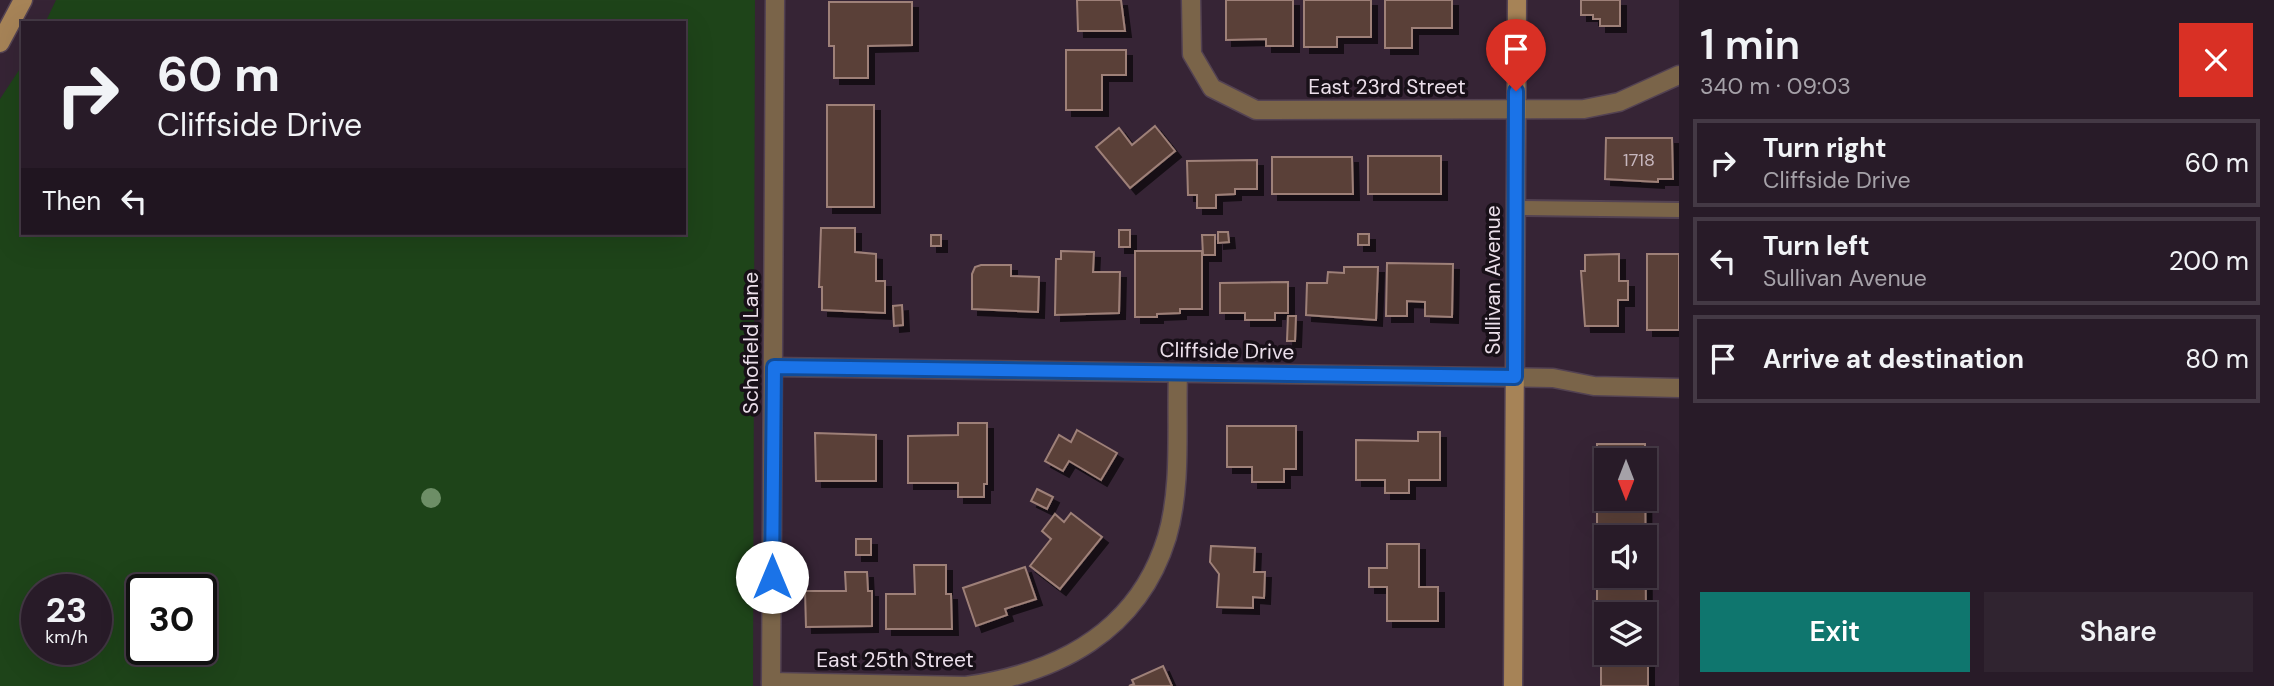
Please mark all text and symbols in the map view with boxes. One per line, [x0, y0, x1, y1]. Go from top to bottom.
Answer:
text: 1 min [1700, 17, 1800, 72]
pin [1486, 19, 1546, 91]
button: close [2179, 23, 2253, 97]
icon: arrive [1497, 30, 1535, 68]
text: 60 m [157, 42, 280, 106]
icon: right [42, 49, 133, 140]
text: 340 m · 09:03 [1700, 71, 1851, 101]
street label: East 23rd Street [1308, 73, 1466, 101]
text: Cliffside Drive [157, 104, 362, 146]
text: Turn right [1763, 131, 1887, 165]
icon: right [1704, 144, 1742, 182]
text: 60 m [2185, 146, 2249, 180]
house number: 1718 [1623, 148, 1655, 172]
text: Cliffside Drive [1763, 165, 1910, 195]
icon: left [115, 182, 153, 220]
text: Then [42, 184, 101, 218]
street label: Sullivan Avenue [1479, 205, 1507, 355]
text: Turn left [1763, 229, 1870, 263]
icon: left [1704, 242, 1742, 280]
text: 200 m [2169, 244, 2249, 278]
text: Sullivan Avenue [1763, 263, 1927, 293]
street label: Schofield Lane [737, 272, 765, 414]
street label: Cliffside Drive [1159, 336, 1295, 366]
icon: arrive [1704, 340, 1742, 378]
text: Arrive at destination [1763, 342, 2024, 376]
text: 80 m [2185, 342, 2249, 376]
north arrow [1594, 448, 1657, 511]
map controls [1594, 448, 1657, 665]
button: sound [1594, 525, 1657, 588]
position arrow [735, 540, 809, 614]
speed limit sign: 30 [126, 574, 217, 665]
text: 23 [46, 587, 87, 633]
button: Exit [1700, 592, 1970, 672]
button: Share [1984, 592, 2253, 672]
button: layers [1594, 602, 1657, 665]
text: km/h [45, 625, 88, 649]
street label: East 25th Street [816, 646, 974, 674]

